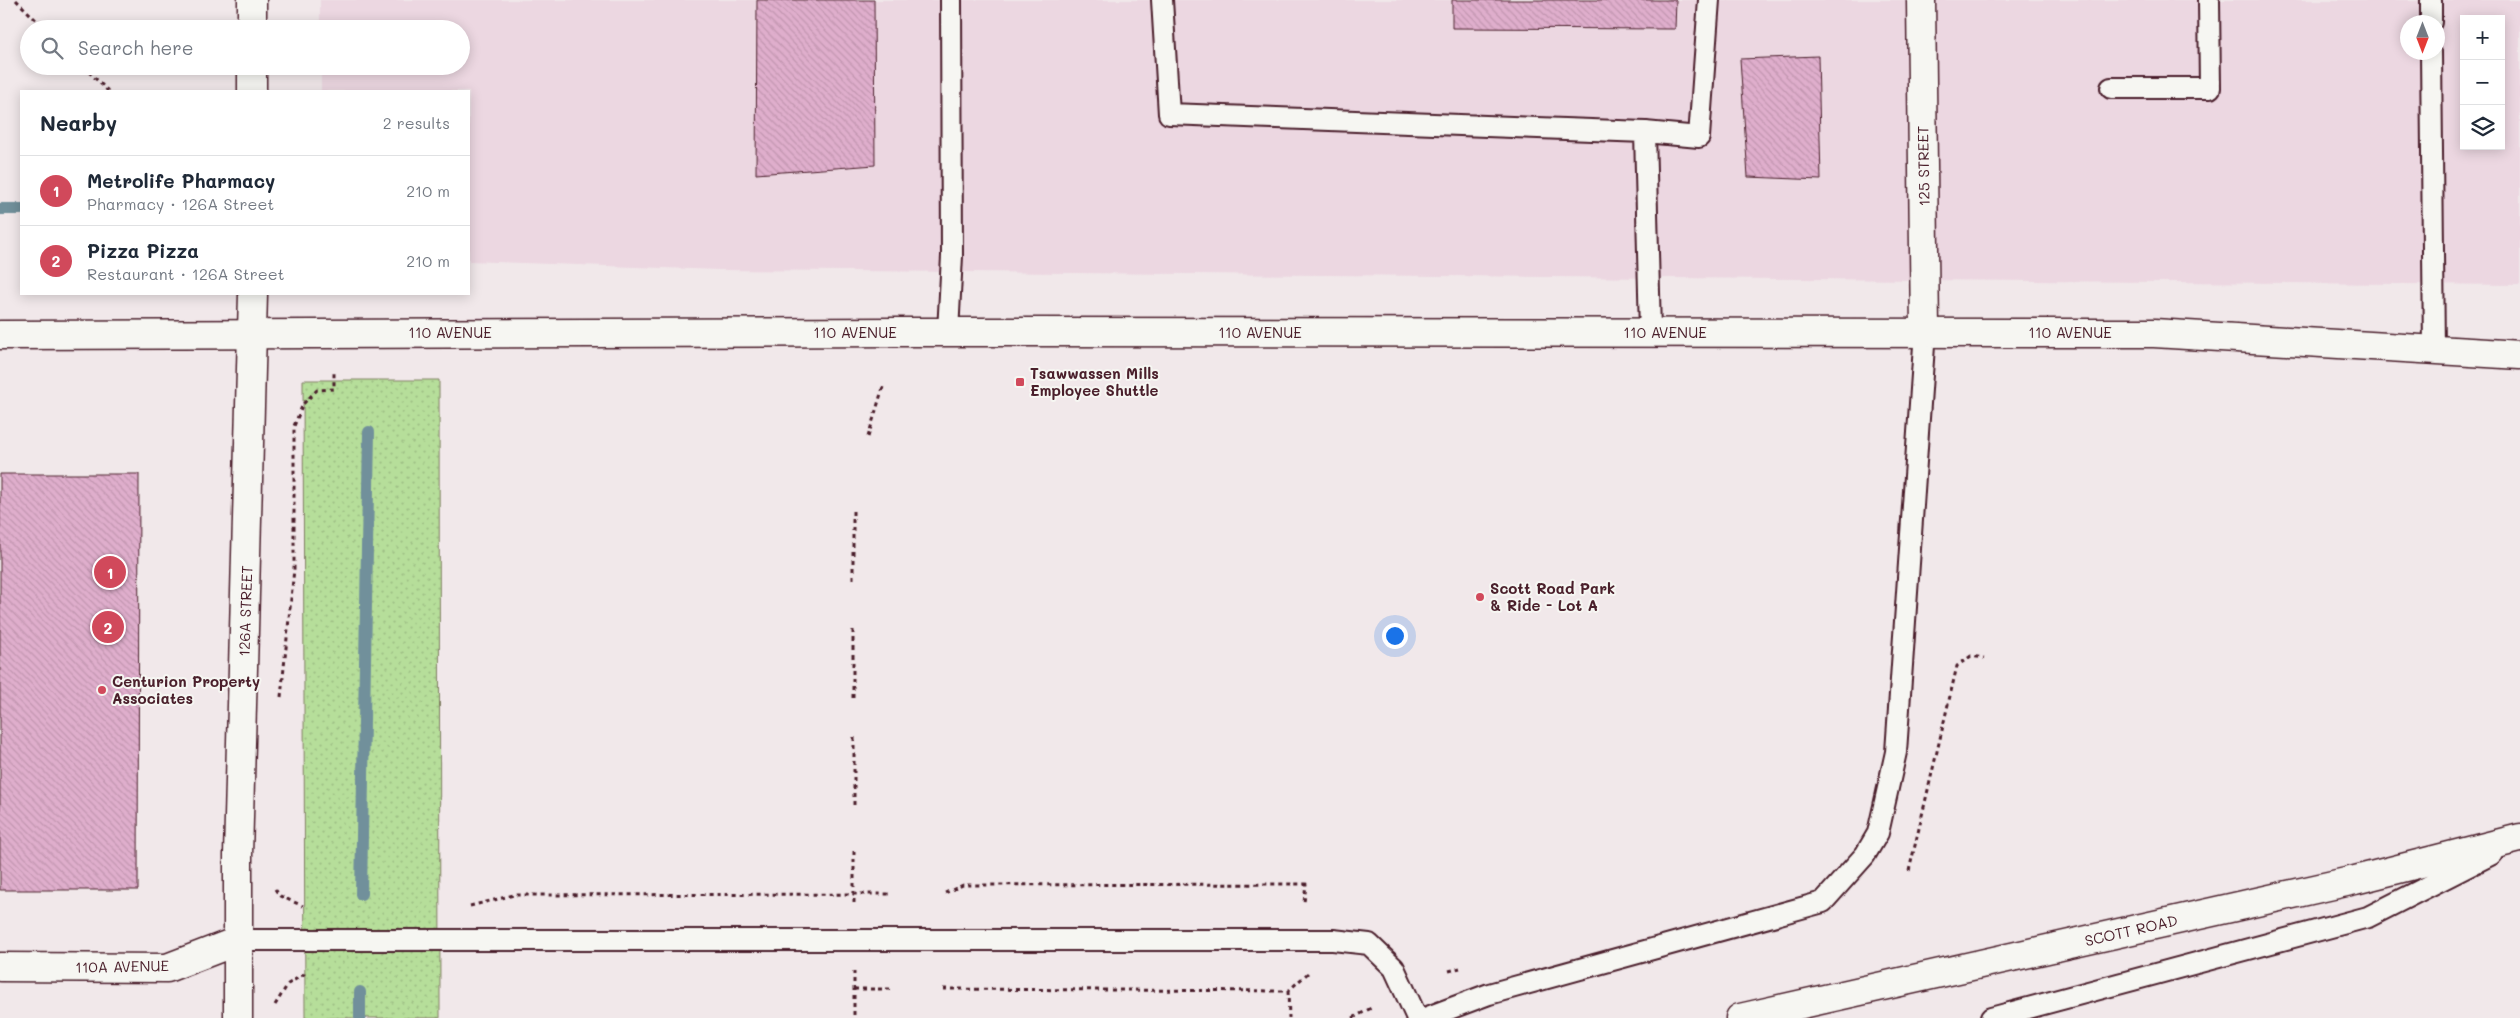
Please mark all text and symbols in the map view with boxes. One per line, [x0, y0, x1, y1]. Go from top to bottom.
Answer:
north arrow [2400, 15, 2445, 60]
map controls [2460, 15, 2505, 150]
button: + [2460, 15, 2505, 60]
search box [20, 20, 470, 75]
icon: search [38, 34, 66, 62]
text: Search here [78, 35, 194, 60]
button: − [2460, 60, 2505, 105]
button: layers [2460, 105, 2505, 150]
text: Nearby [40, 109, 117, 136]
text: 2 results [383, 112, 450, 133]
street label: 125 STREET [1912, 126, 1934, 206]
text: Metrolife Pharmacy [87, 168, 275, 193]
text: 1 [52, 180, 60, 201]
text: 210 m [406, 180, 450, 201]
text: Pharmacy · 126A Street [87, 193, 274, 214]
text: Pizza Pizza [87, 238, 199, 263]
text: 2 [52, 250, 60, 271]
text: 210 m [406, 250, 450, 271]
text: Restaurant · 126A Street [87, 263, 285, 284]
street label: 110 AVENUE [408, 322, 492, 342]
street label: 110 AVENUE [813, 322, 897, 342]
street label: 110 AVENUE [1218, 322, 1302, 342]
street label: 110 AVENUE [1623, 322, 1707, 342]
street label: 110 AVENUE [2028, 322, 2112, 342]
place label: Tsawwassen Mills Employee Shuttle [1030, 363, 1159, 400]
marker: Tsawwassen Mills Employee Shuttle [1014, 376, 1026, 388]
pin: 1 [94, 553, 126, 591]
street label: 126A STREET [233, 565, 257, 657]
place label: Scott Road Park & Ride - Lot A [1490, 578, 1615, 615]
marker: Scott Road Park & Ride - Lot A [1474, 591, 1486, 603]
pin: 2 [92, 608, 124, 646]
your location [1382, 623, 1408, 649]
place label: Centurion Property Associates [112, 671, 260, 708]
marker: Centurion Property Associates [96, 684, 108, 696]
street label: SCOTT ROAD [2083, 910, 2179, 950]
street label: 110A AVENUE [75, 955, 170, 977]

